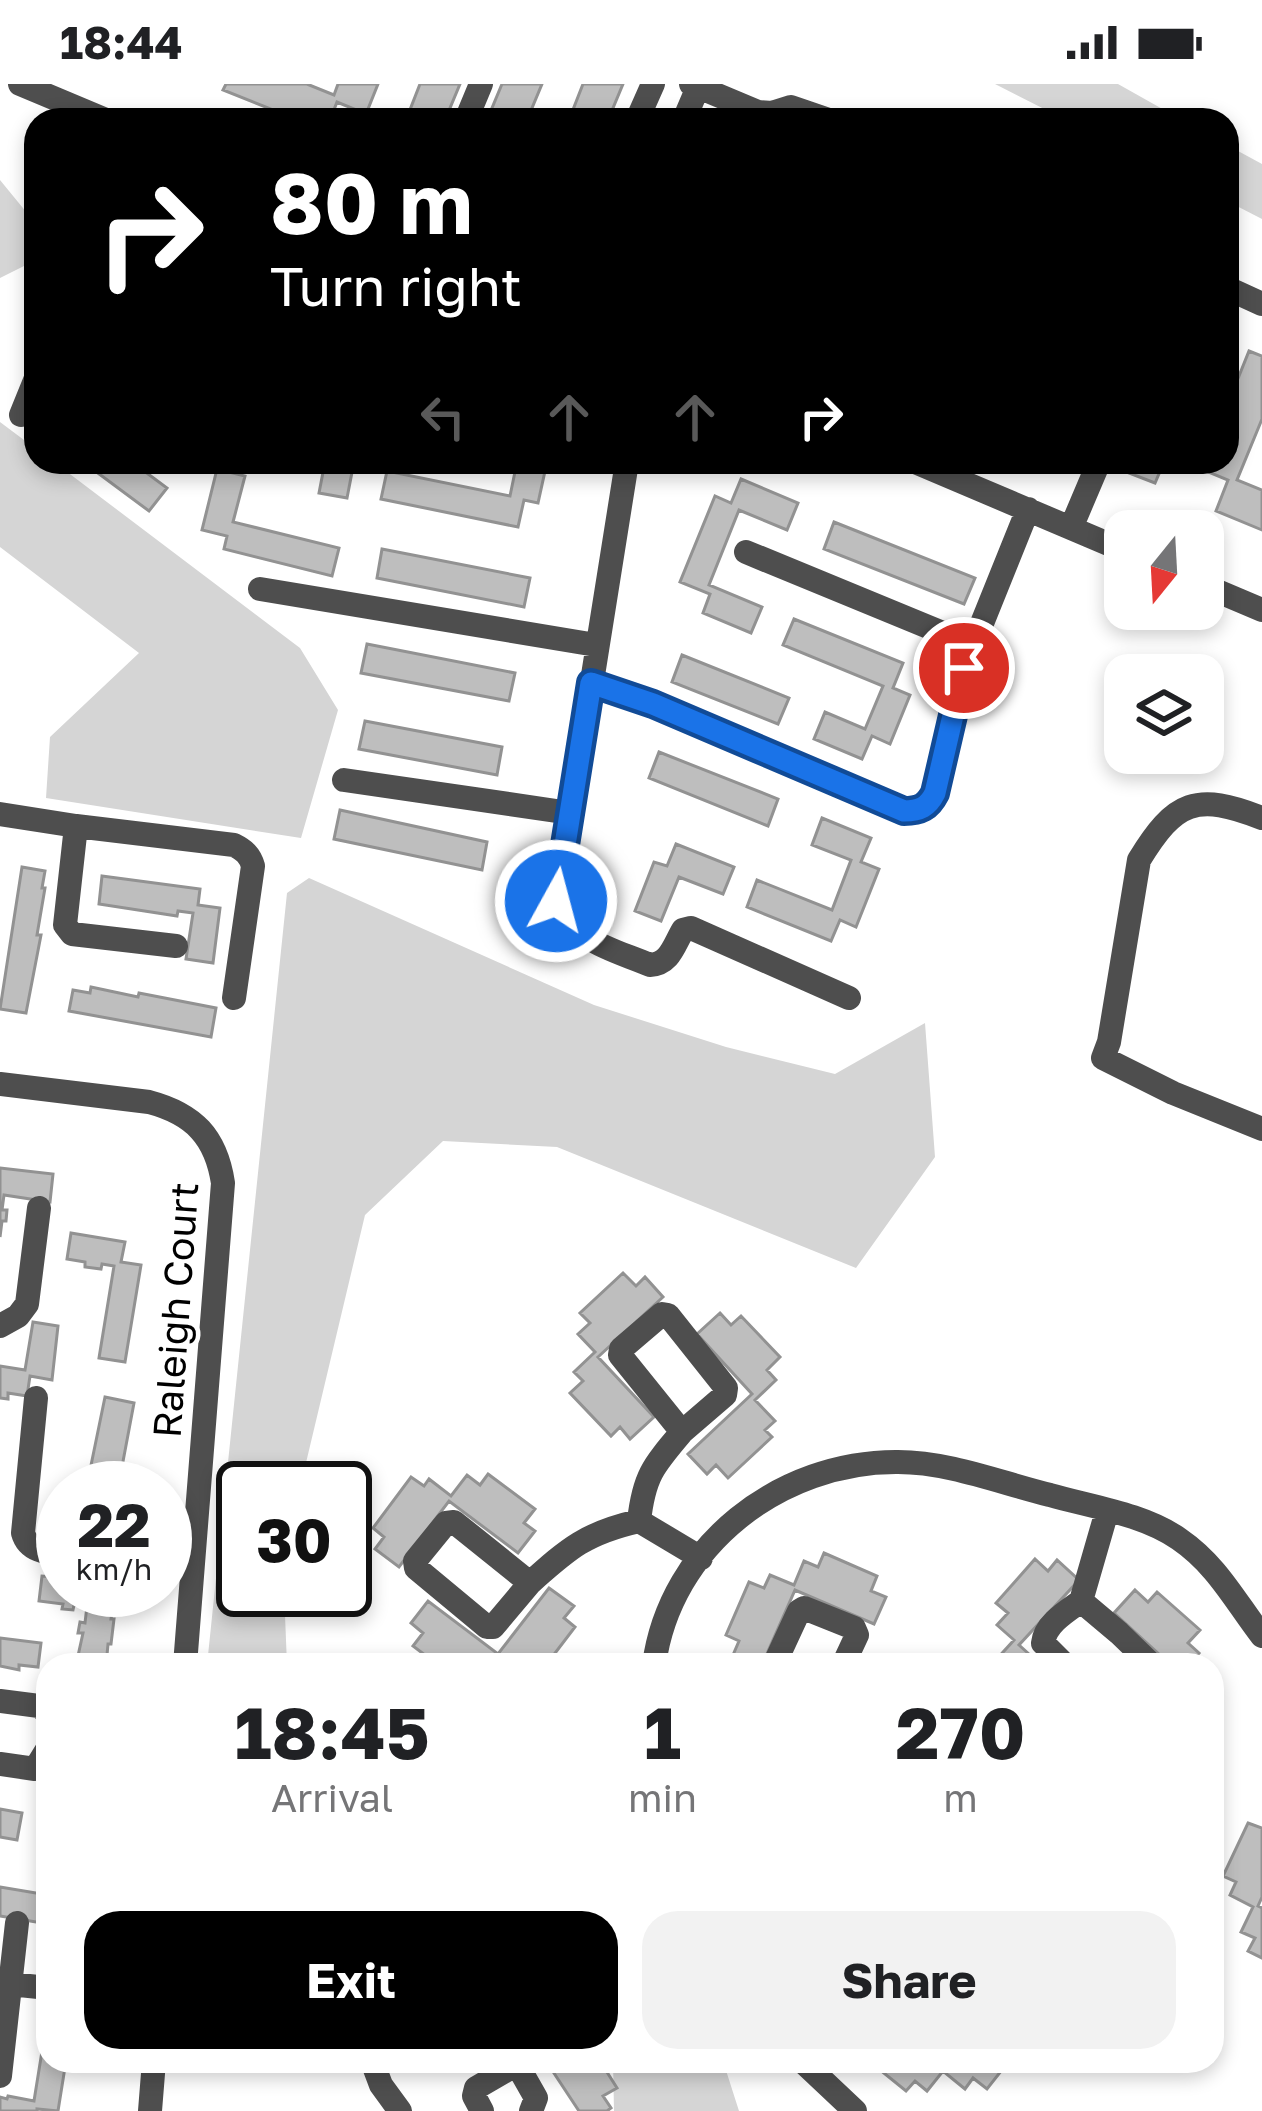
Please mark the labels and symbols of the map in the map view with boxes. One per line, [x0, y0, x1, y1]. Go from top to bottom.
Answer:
north arrow [1104, 510, 1224, 630]
pin [913, 617, 1015, 719]
position arrow [493, 838, 619, 964]
street label: Raleigh Court [143, 1181, 207, 1439]
speed limit sign: 30 [216, 1461, 372, 1617]

